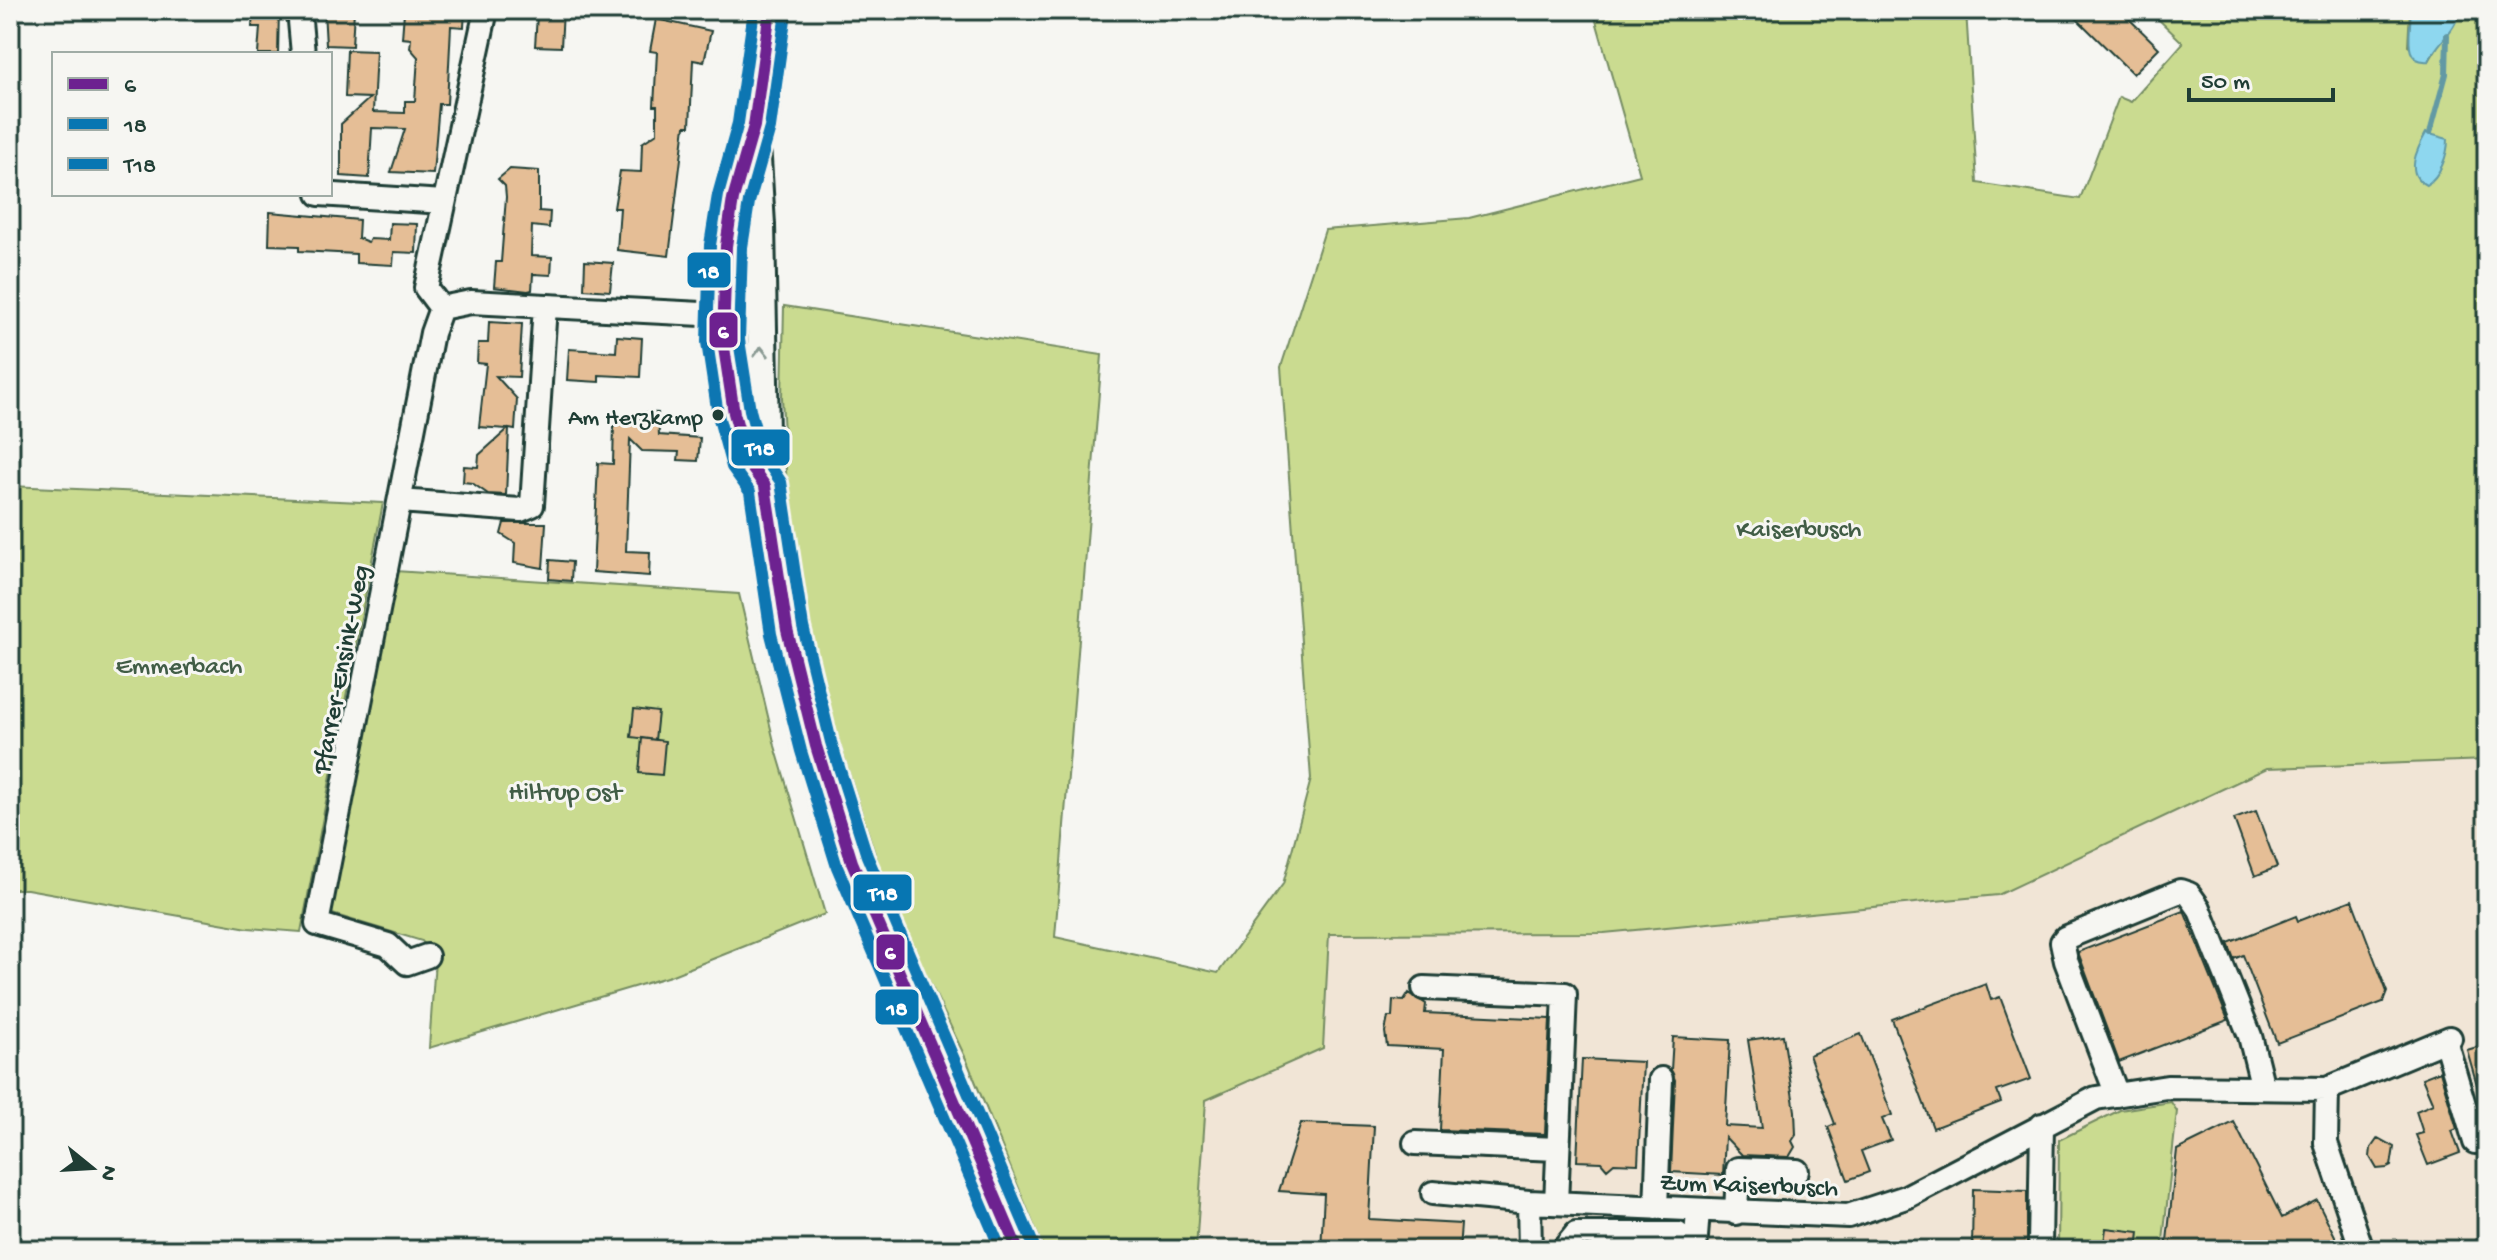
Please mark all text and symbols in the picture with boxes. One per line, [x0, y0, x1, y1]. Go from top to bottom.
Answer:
legend [52, 52, 332, 196]
scale bar [2189, 52, 2333, 102]
text: 50 m [2201, 69, 2250, 98]
text: 6 [124, 73, 137, 102]
text: 18 [123, 113, 147, 142]
text: T18 [122, 153, 156, 182]
line badge: 18 [686, 251, 732, 289]
text: 18 [698, 261, 719, 287]
line badge: 6 [708, 311, 739, 349]
text: 6 [717, 321, 729, 347]
one-way arrow [752, 345, 769, 358]
place label: Am Herzkamp [568, 405, 703, 434]
marker: Am Herzkamp [710, 407, 726, 423]
line badge: T18 [730, 428, 791, 467]
text: T18 [743, 438, 775, 464]
park label: Kaiserbusch [1737, 516, 1861, 547]
street label: Pfarrer-Ensink-Weg [308, 563, 379, 778]
park label: Emmerbach [116, 653, 242, 684]
park label: Hiltrup Ost [508, 779, 624, 810]
line badge: T18 [852, 873, 913, 912]
text: T18 [866, 883, 898, 909]
line badge: 6 [875, 933, 906, 971]
text: 6 [884, 942, 896, 968]
line badge: 18 [874, 988, 920, 1026]
text: 18 [886, 998, 907, 1024]
north arrow [52, 1128, 132, 1208]
text: N [93, 1162, 122, 1184]
street label: Zum Kaiserbusch [1659, 1169, 1839, 1206]

